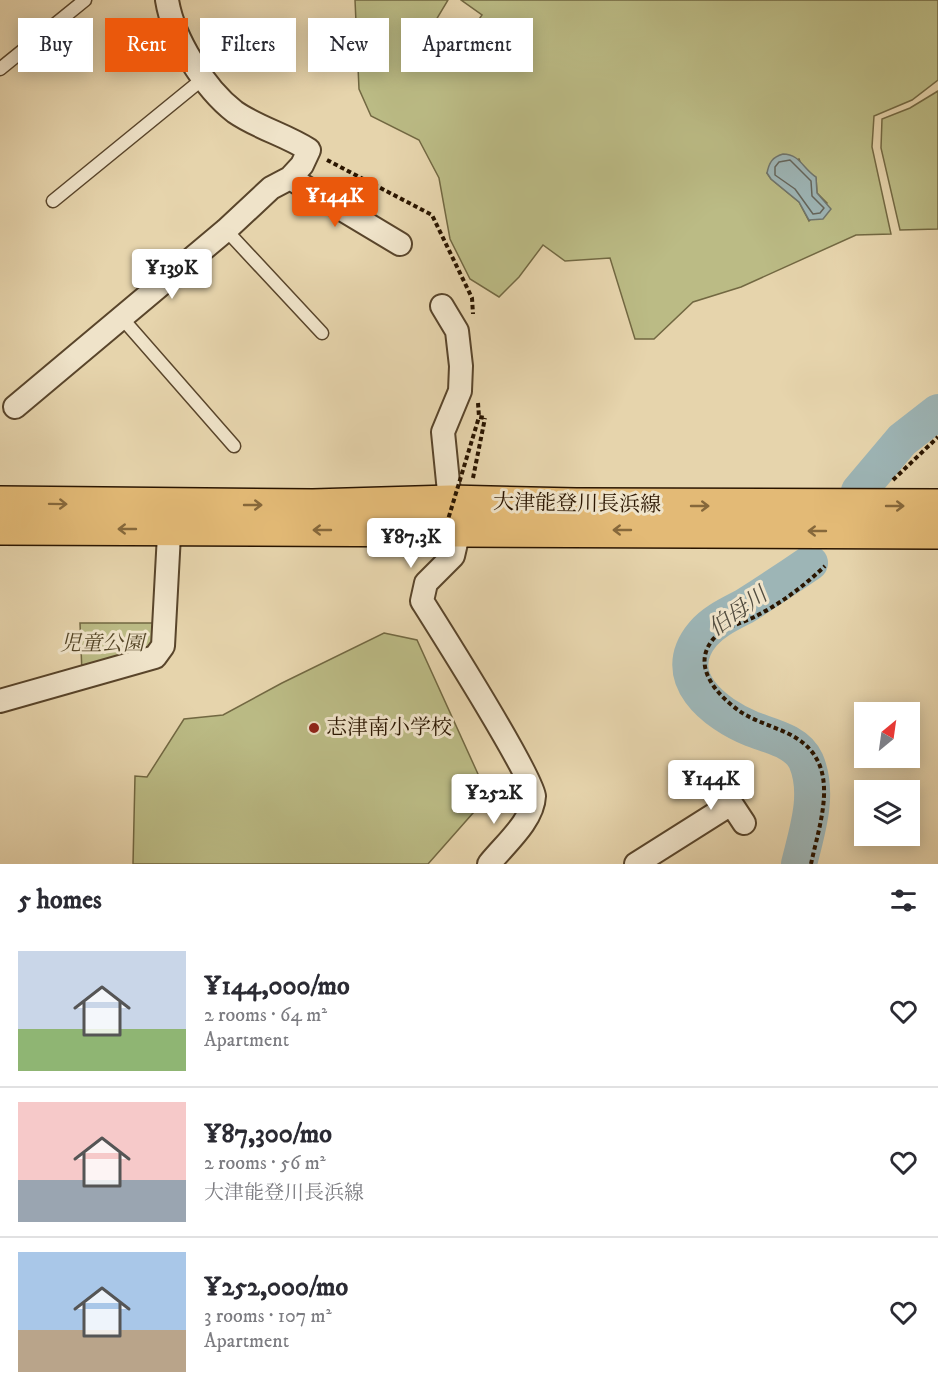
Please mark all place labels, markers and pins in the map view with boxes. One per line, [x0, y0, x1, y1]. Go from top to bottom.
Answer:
pin: ¥144K [293, 177, 377, 228]
pin: ¥139K [130, 249, 214, 300]
pin: ¥87.3K [362, 518, 460, 569]
place label: 志津南小学校 [326, 715, 452, 741]
marker: 志津南小学校 [307, 721, 321, 735]
pin: ¥144K [669, 760, 753, 811]
pin: ¥252K [452, 774, 536, 825]

